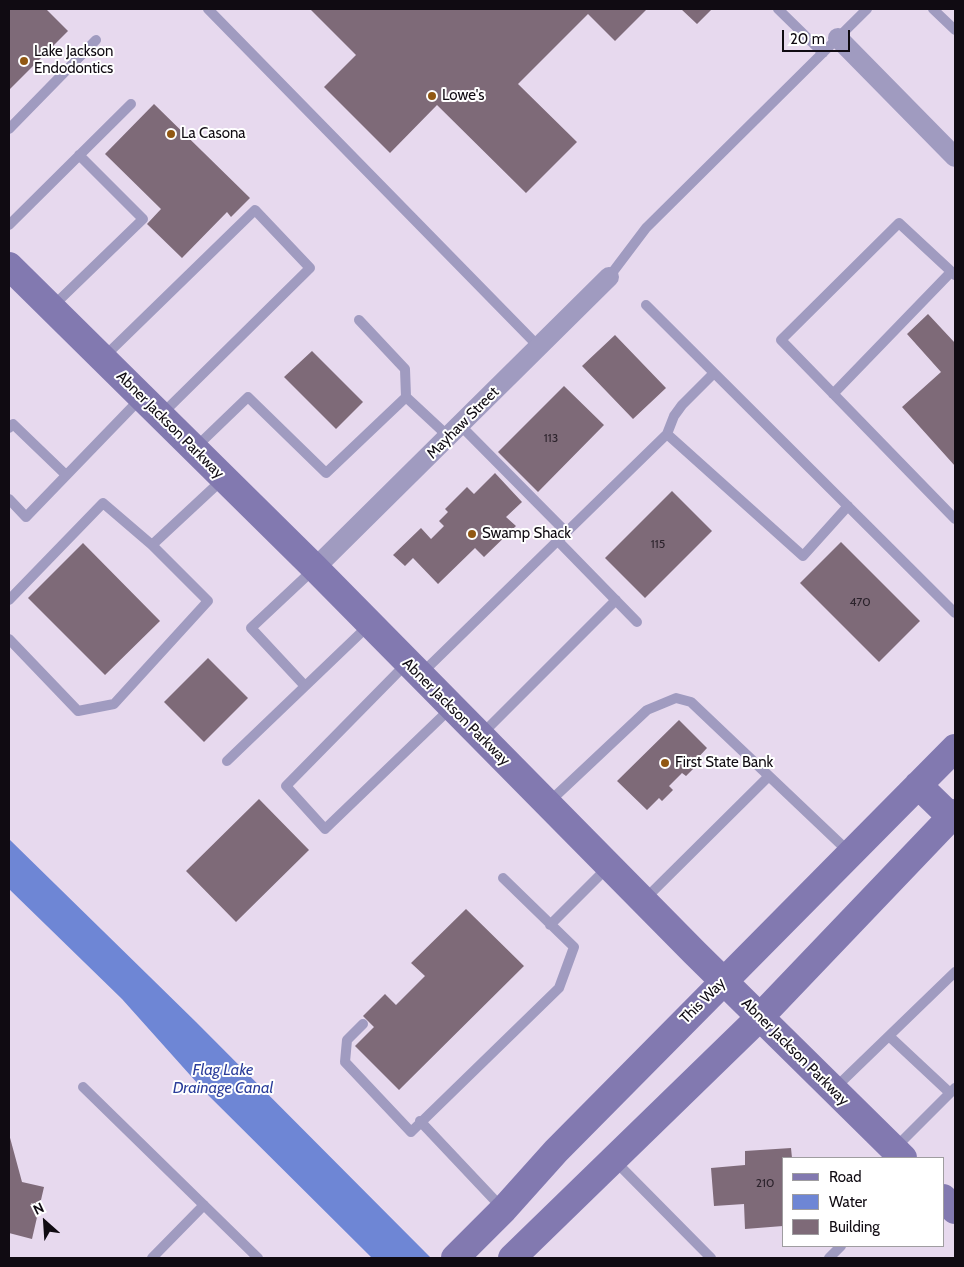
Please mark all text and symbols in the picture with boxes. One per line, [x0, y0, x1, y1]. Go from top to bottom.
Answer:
scale bar [784, 20, 852, 52]
text: 20 m [790, 30, 825, 48]
place label: Lake Jackson Endodontics [34, 43, 113, 78]
marker: Lake Jackson Endodontics [18, 55, 30, 67]
place label: Lowe's [442, 87, 484, 105]
marker: Lowe's [426, 90, 438, 102]
place label: La Casona [181, 125, 246, 143]
marker: La Casona [165, 128, 177, 140]
street label: Abner Jackson Parkway [112, 367, 228, 483]
street label: Mayhaw Street [423, 383, 503, 463]
house number: 113 [544, 431, 558, 445]
place label: Swamp Shack [482, 525, 571, 543]
marker: Swamp Shack [466, 528, 478, 540]
house number: 115 [651, 537, 665, 551]
house number: 470 [849, 595, 871, 609]
street label: Abner Jackson Parkway [398, 654, 514, 770]
place label: First State Bank [675, 754, 773, 772]
marker: First State Bank [659, 757, 671, 769]
street label: This Way [677, 975, 729, 1027]
street label: Abner Jackson Parkway [737, 994, 853, 1110]
water label: Flag Lake Drainage Canal [173, 1060, 273, 1098]
legend [782, 1157, 944, 1247]
text: Road [829, 1168, 862, 1186]
house number: 210 [756, 1176, 774, 1190]
text: Water [829, 1193, 867, 1211]
north arrow [20, 1197, 70, 1247]
text: N [30, 1198, 47, 1219]
text: Building [829, 1218, 880, 1236]

